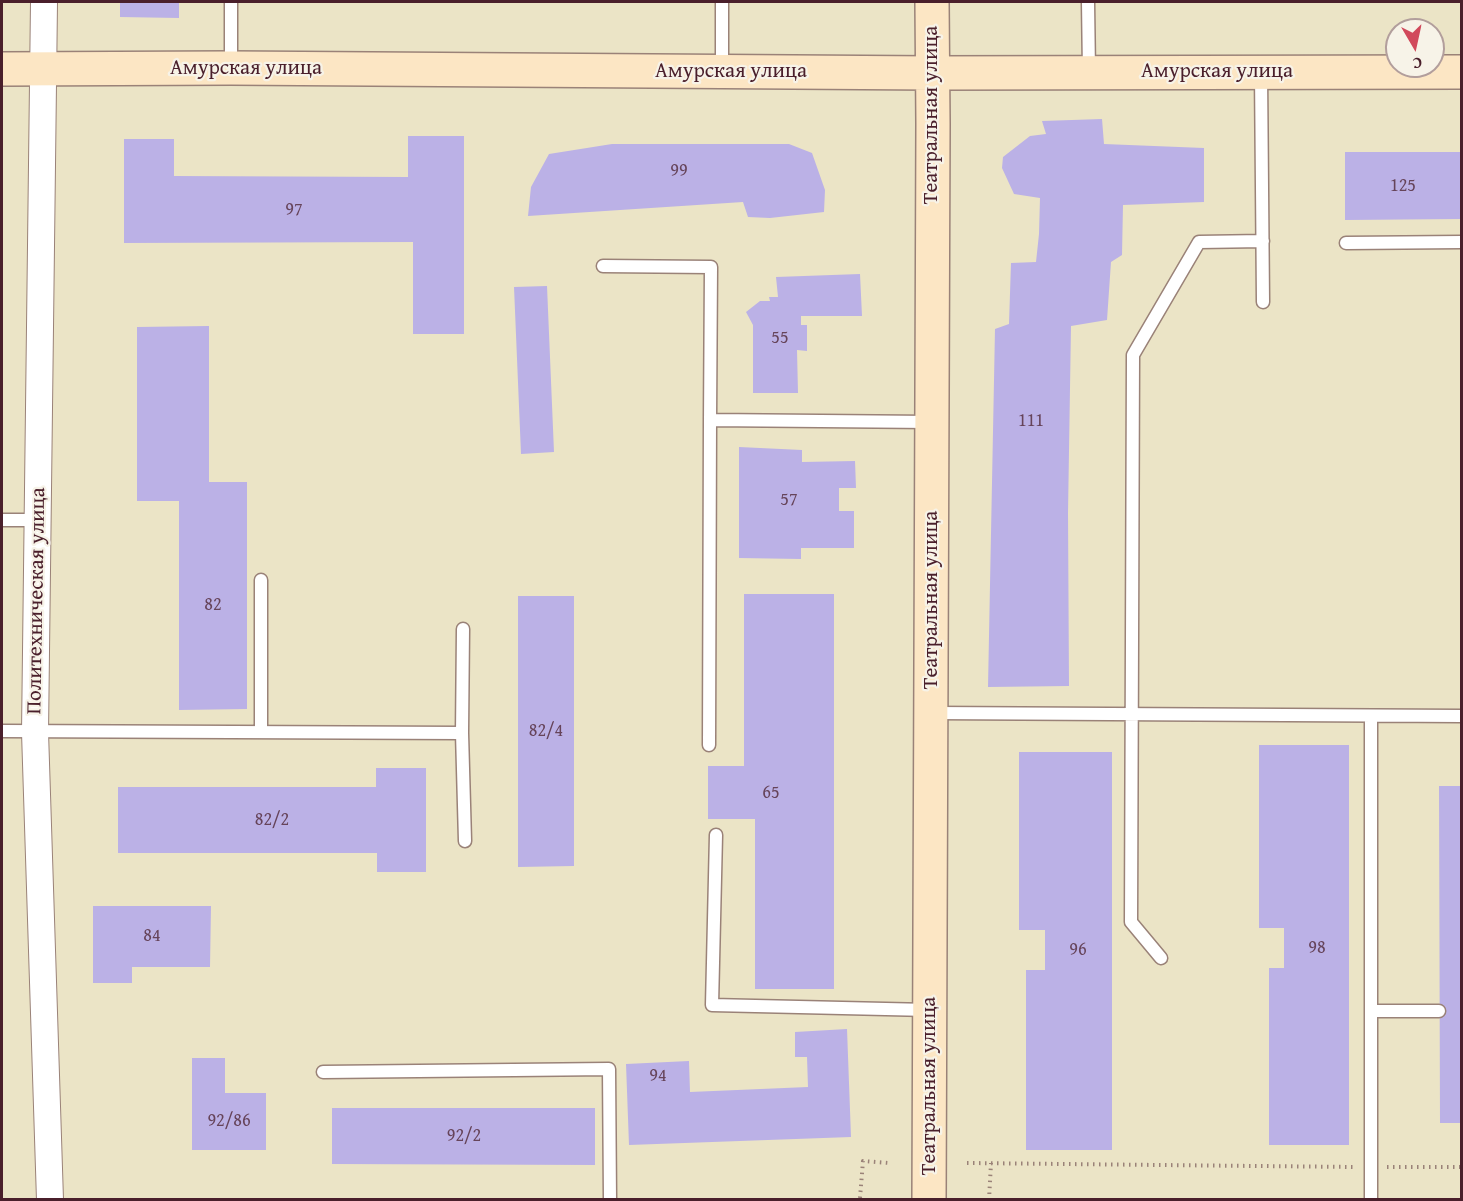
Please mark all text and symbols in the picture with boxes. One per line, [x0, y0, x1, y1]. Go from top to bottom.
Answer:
north arrow [1385, 18, 1445, 78]
street label: Театральная улица [919, 26, 945, 204]
text: С [1411, 51, 1424, 76]
street label: Амурская улица [170, 56, 322, 82]
street label: Амурская улица [655, 59, 807, 85]
street label: Амурская улица [1141, 59, 1293, 85]
house number: 99 [670, 160, 688, 182]
house number: 125 [1390, 175, 1416, 197]
house number: 97 [285, 199, 303, 221]
house number: 55 [771, 327, 789, 349]
house number: 111 [1018, 410, 1044, 432]
street label: Политехническая улица [22, 487, 52, 715]
house number: 57 [780, 489, 798, 511]
street label: Театральная улица [919, 511, 945, 689]
house number: 82 [204, 594, 222, 616]
house number: 82/4 [529, 720, 563, 742]
house number: 65 [762, 782, 780, 804]
house number: 82/2 [255, 809, 289, 831]
house number: 84 [143, 925, 161, 947]
house number: 98 [1308, 937, 1326, 959]
house number: 96 [1069, 939, 1087, 961]
street label: Театральная улица [917, 997, 943, 1175]
house number: 94 [649, 1065, 667, 1087]
house number: 92/86 [207, 1110, 251, 1132]
house number: 92/2 [447, 1125, 481, 1147]

